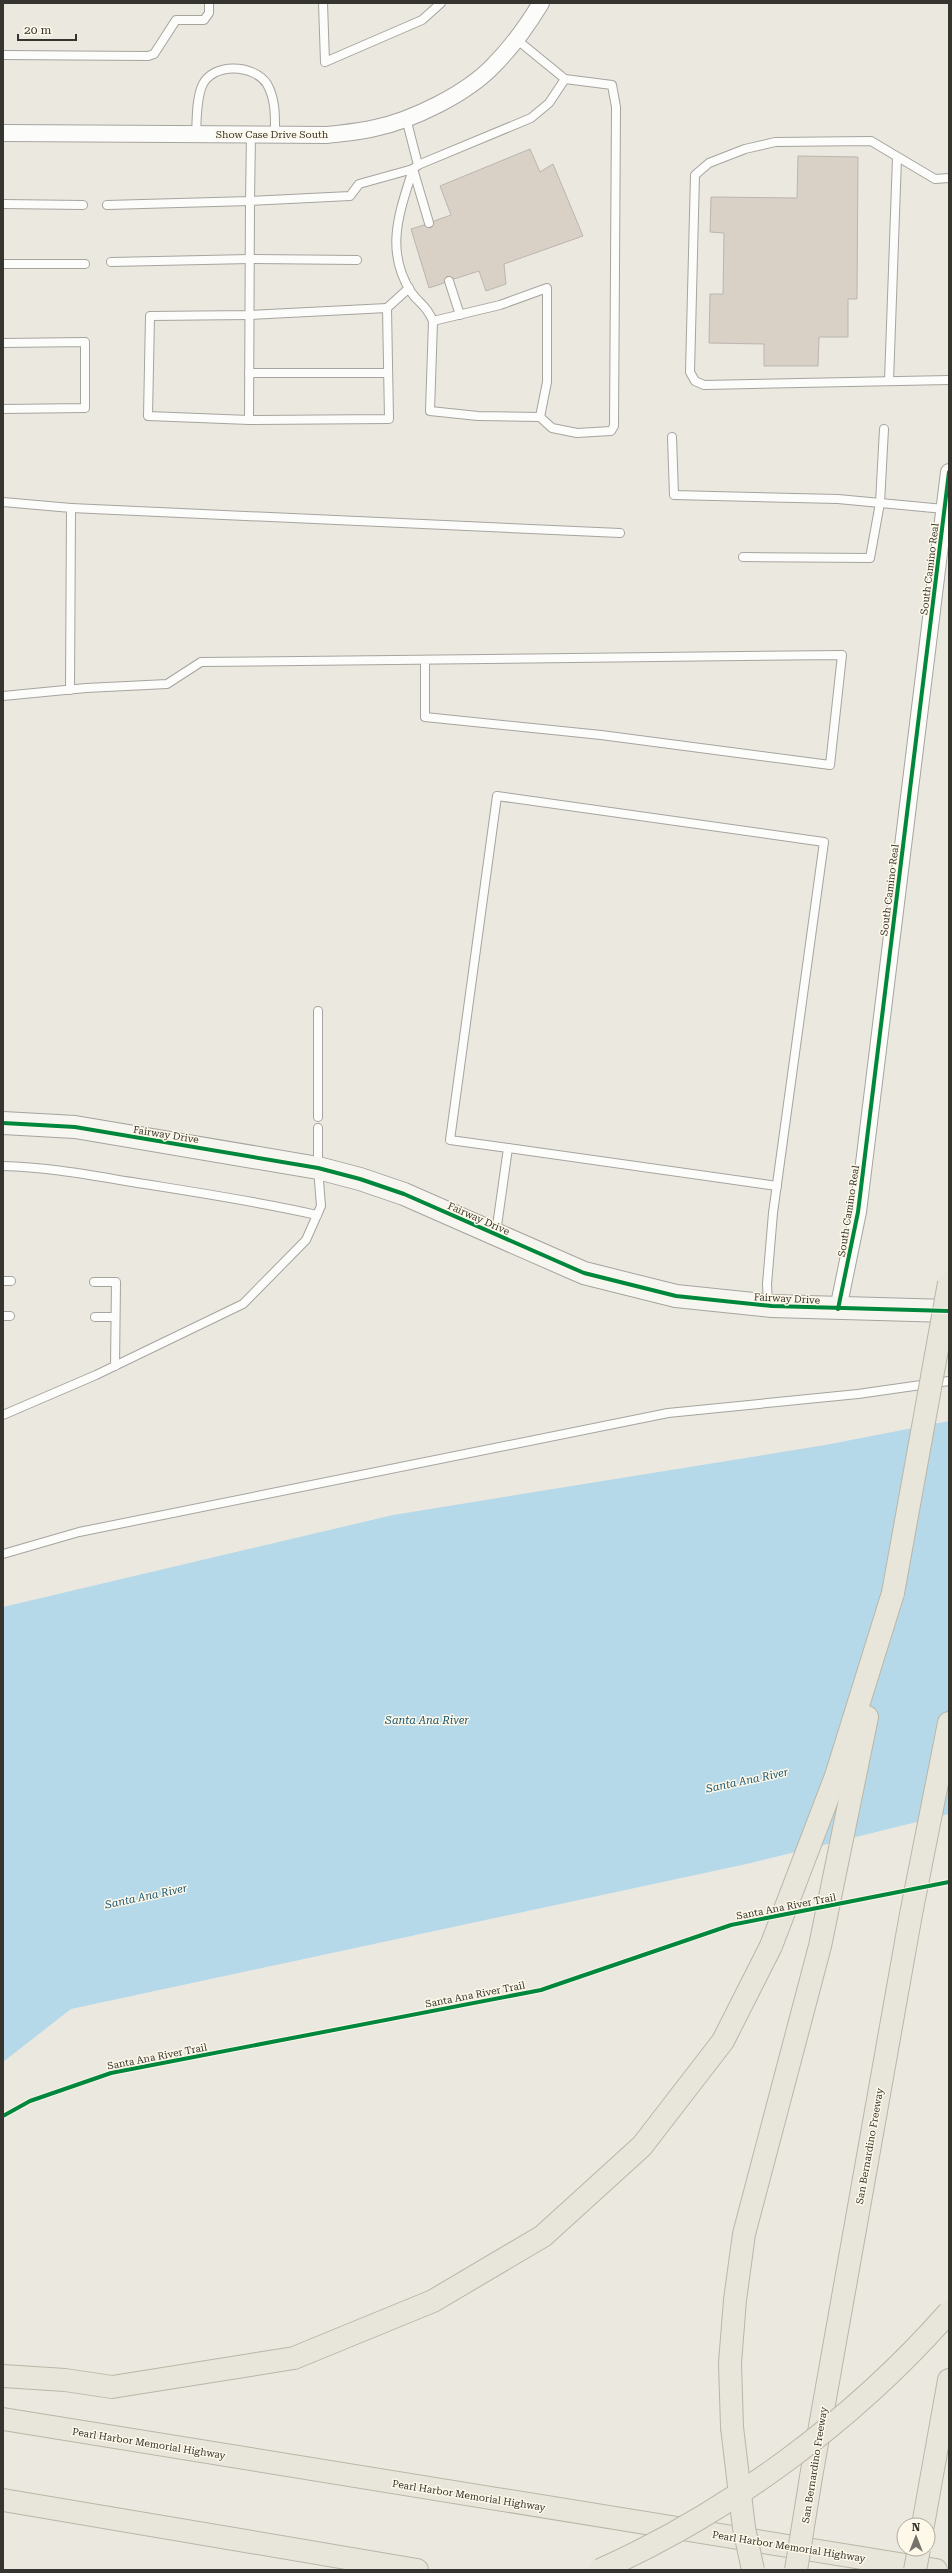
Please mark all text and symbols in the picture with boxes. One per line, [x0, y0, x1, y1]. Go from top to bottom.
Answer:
scale bar [18, 16, 76, 42]
text: 20 m [24, 23, 51, 37]
street label: Show Case Drive South [216, 129, 329, 140]
street label: South Camino Real [918, 523, 941, 616]
street label: South Camino Real [878, 844, 901, 937]
street label: Fairway Drive [132, 1124, 200, 1145]
street label: South Camino Real [836, 1165, 861, 1257]
street label: Fairway Drive [446, 1200, 512, 1237]
street label: Fairway Drive [754, 1291, 821, 1306]
water label: Santa Ana River [384, 1714, 469, 1727]
water label: Santa Ana River [704, 1765, 790, 1796]
water label: Santa Ana River [103, 1881, 189, 1912]
street label: Santa Ana River Trail [735, 1891, 837, 1922]
street label: Santa Ana River Trail [424, 1979, 526, 2010]
street label: Santa Ana River Trail [106, 2041, 208, 2072]
street label: San Bernardino Freeway [854, 2087, 885, 2205]
street label: San Bernardino Freeway [800, 2406, 829, 2524]
street label: Pearl Harbor Memorial Highway [71, 2426, 226, 2461]
street label: Pearl Harbor Memorial Highway [391, 2478, 546, 2513]
north arrow [896, 2517, 936, 2557]
text: N [912, 2521, 921, 2534]
street label: Pearl Harbor Memorial Highway [711, 2529, 866, 2564]

